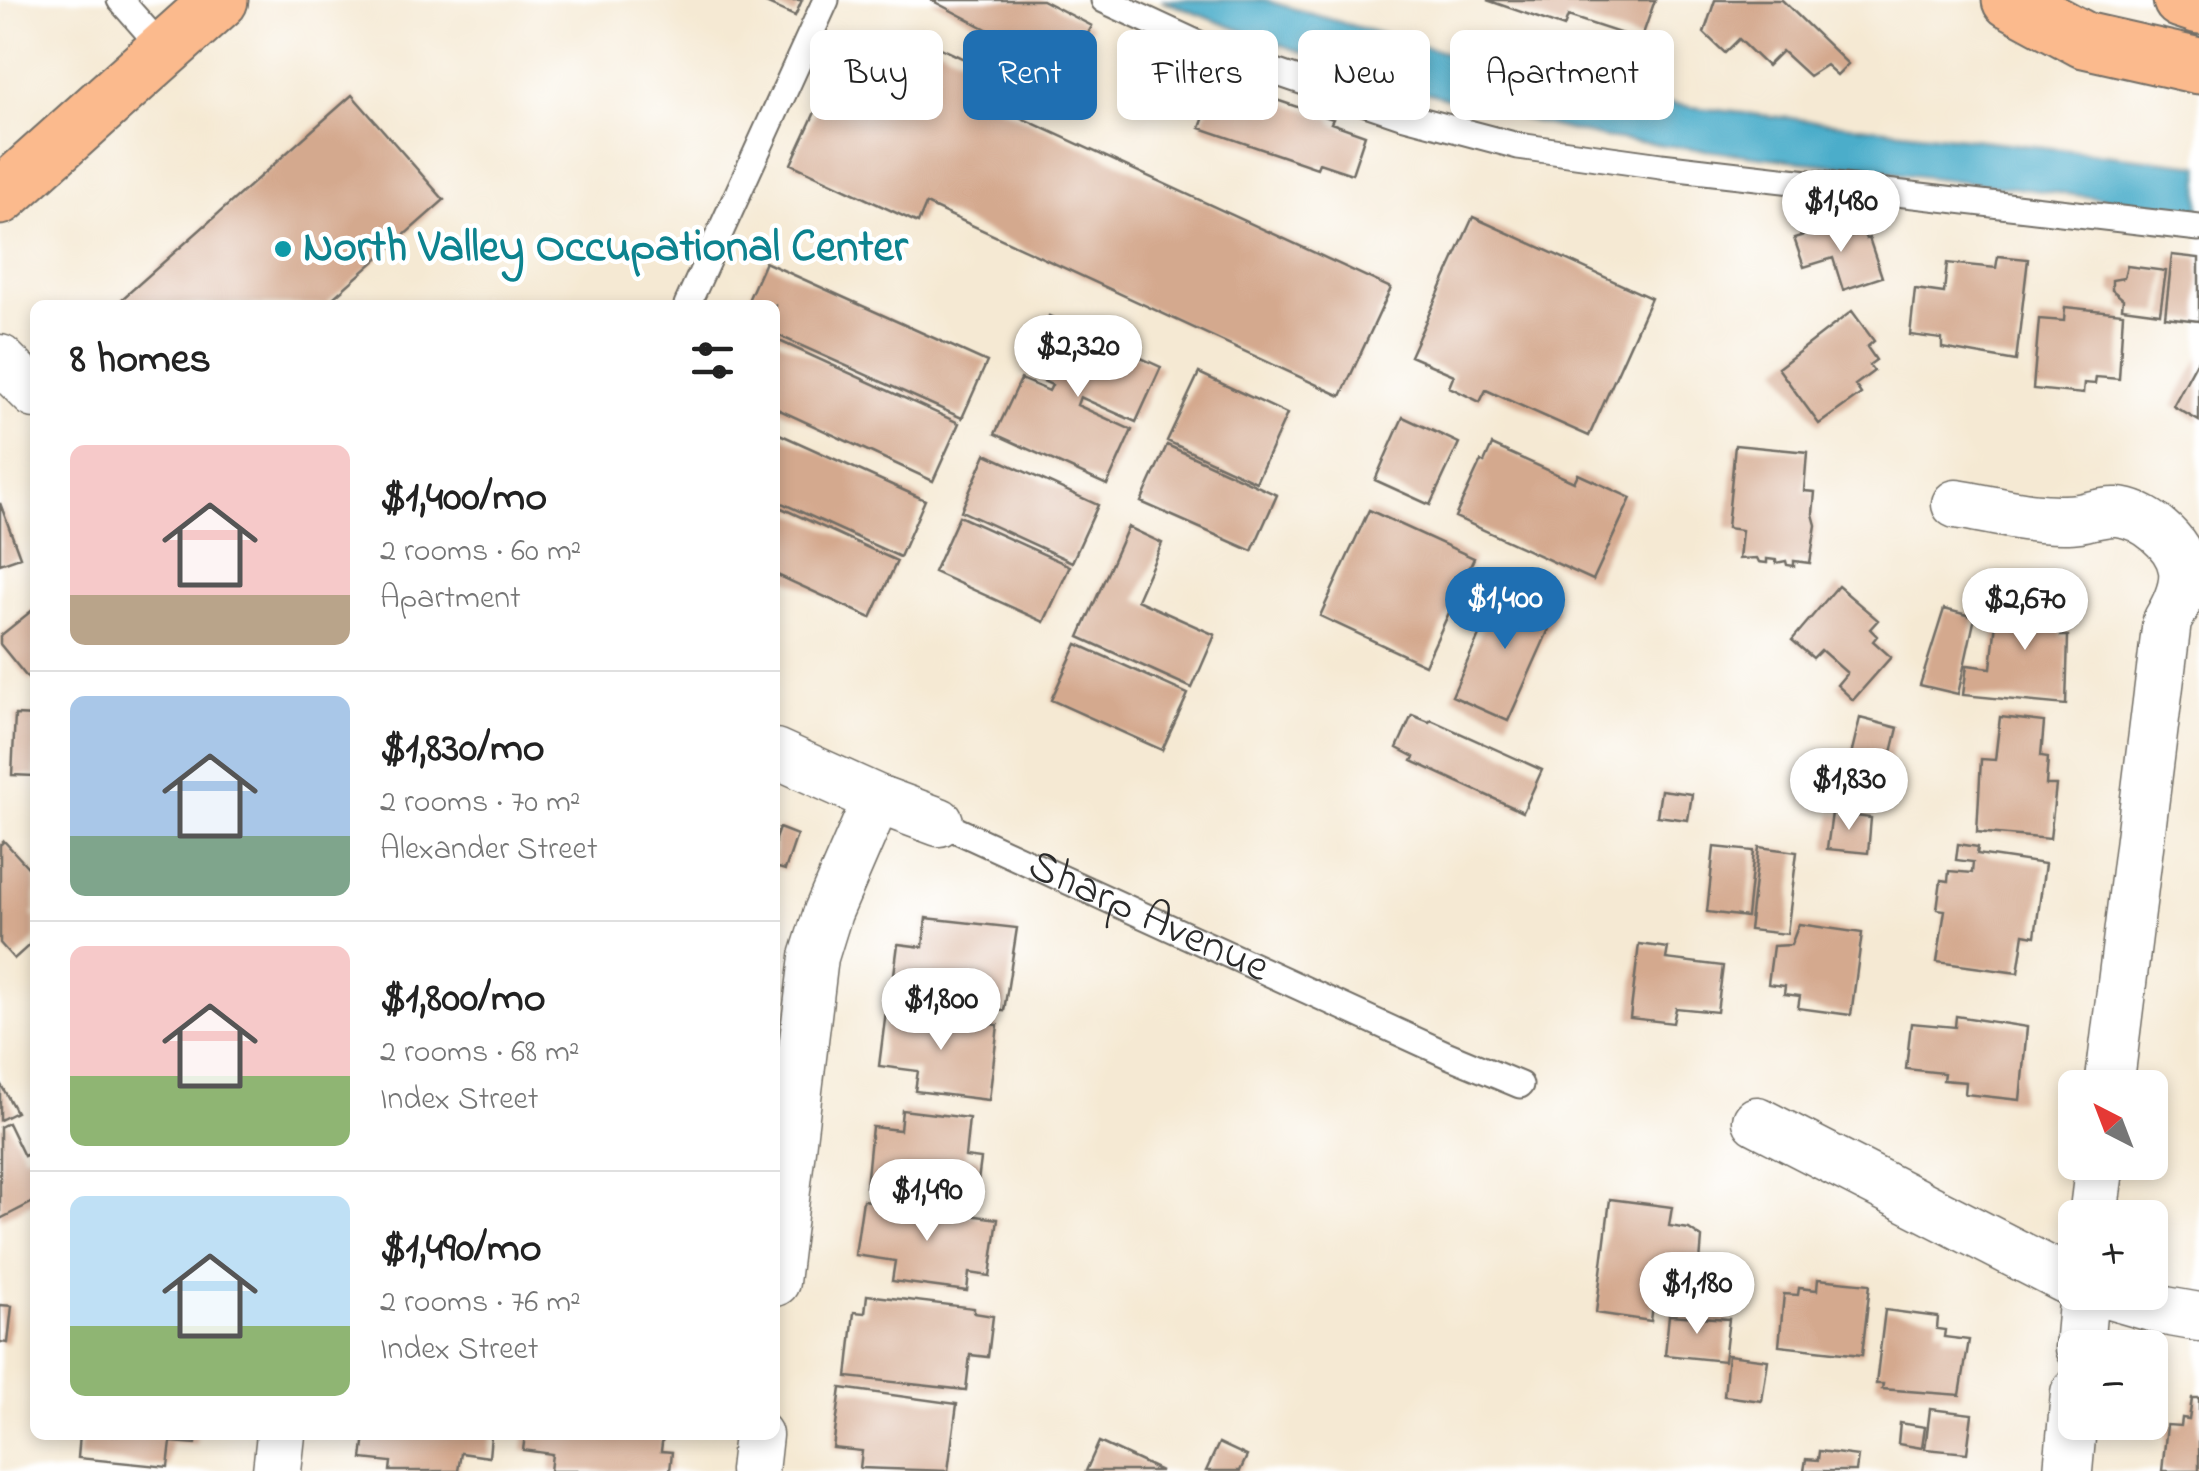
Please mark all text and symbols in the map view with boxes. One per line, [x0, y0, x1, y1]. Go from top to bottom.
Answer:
chip: Buy [810, 30, 943, 120]
chip: Rent [963, 30, 1097, 120]
chip: Filters [1117, 30, 1278, 120]
chip: New [1298, 30, 1430, 120]
chip: Apartment [1450, 30, 1674, 120]
pin: $1,480 [1760, 170, 1922, 255]
text: $1,480 [1804, 179, 1878, 226]
place label: North Valley Occupational Center [303, 216, 909, 282]
marker: North Valley Occupational Center [272, 238, 294, 260]
pin: $2,320 [997, 315, 1159, 400]
text: $2,320 [1036, 324, 1120, 371]
text: 8 homes [70, 330, 211, 391]
icon: filters [685, 333, 740, 388]
text: $1,400/mo [380, 468, 547, 529]
icon: home [150, 485, 270, 605]
text: 2 rooms · 60 m² [380, 529, 581, 576]
pin: $1,400 [1424, 567, 1586, 652]
pin: $2,670 [1944, 568, 2106, 653]
text: Apartment [380, 576, 521, 623]
text: $1,400 [1467, 576, 1543, 623]
text: $2,670 [1984, 577, 2066, 624]
text: $1,830/mo [380, 719, 545, 780]
icon: home [150, 736, 270, 856]
pin: $1,830 [1768, 748, 1930, 833]
text: $1,830 [1812, 757, 1886, 804]
text: 2 rooms · 70 m² [380, 780, 580, 827]
text: Alexander Street [380, 827, 598, 874]
street label: Sharp Avenue [1017, 834, 1280, 1002]
pin: $1,800 [860, 968, 1022, 1053]
text: $1,800/mo [380, 969, 545, 1030]
text: $1,800 [904, 977, 978, 1024]
icon: home [150, 986, 270, 1106]
text: 2 rooms · 68 m² [380, 1030, 579, 1077]
north arrow [2058, 1070, 2168, 1180]
map controls [2058, 1070, 2168, 1440]
text: Index Street [380, 1077, 539, 1124]
pin: $1,490 [846, 1159, 1008, 1244]
text: $1,490 [891, 1168, 963, 1215]
button: + [2058, 1200, 2168, 1310]
text: $1,490/mo [380, 1219, 542, 1280]
icon: home [150, 1236, 270, 1356]
pin: $1,180 [1616, 1252, 1778, 1337]
text: $1,180 [1661, 1261, 1733, 1308]
text: 2 rooms · 76 m² [380, 1280, 581, 1327]
text: Index Street [380, 1327, 539, 1374]
button: − [2058, 1330, 2168, 1440]

